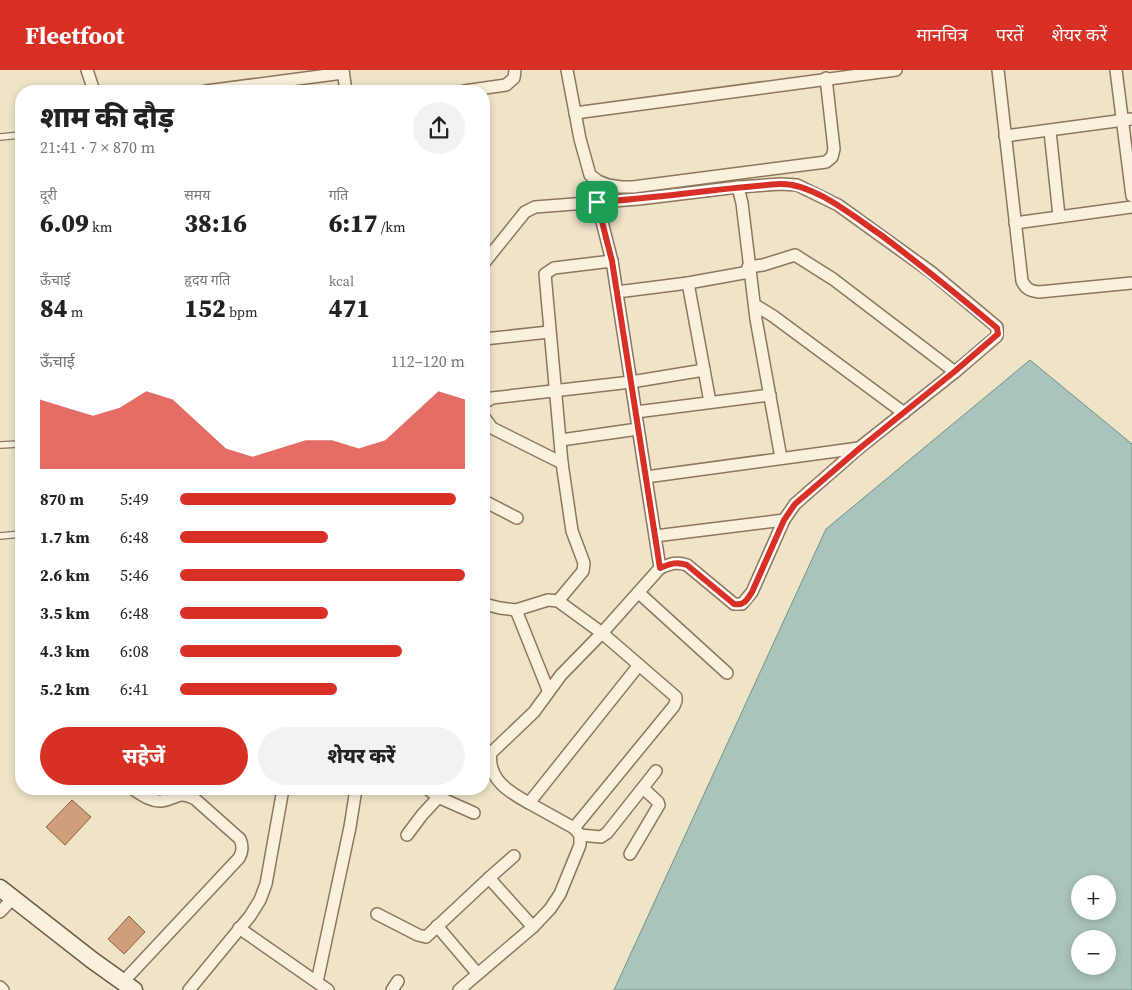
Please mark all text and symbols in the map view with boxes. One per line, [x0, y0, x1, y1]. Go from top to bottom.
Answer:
text: Fleetfoot [25, 19, 124, 52]
text: मानचित्र [916, 22, 968, 47]
text: परतें [996, 22, 1024, 47]
text: शेयर करें [1052, 22, 1107, 47]
text: शाम की दौड़ [40, 98, 174, 136]
button: share [413, 102, 465, 154]
text: 21:41 · 7 × 870 m [40, 136, 155, 158]
pin [576, 181, 618, 223]
text: दूरी [40, 185, 57, 205]
text: समय [184, 185, 210, 205]
text: गति [329, 185, 348, 205]
icon: arrive [583, 188, 611, 216]
text: 6.09 [40, 206, 89, 240]
text: 38:16 [184, 206, 247, 240]
text: 6:17 [329, 206, 377, 240]
text: km [89, 217, 112, 237]
text: /km [377, 217, 406, 237]
text: ऊँचाई [40, 270, 70, 290]
text: हृदय गति [184, 270, 230, 290]
text: kcal [329, 271, 354, 291]
text: 84 [40, 291, 68, 325]
text: 152 [184, 291, 226, 325]
text: 471 [329, 291, 370, 325]
text: m [68, 302, 83, 322]
text: bpm [226, 302, 258, 322]
text: ऊँचाई [40, 350, 75, 372]
text: 112–120 m [391, 350, 465, 372]
text: 870 m [40, 488, 84, 510]
text: 5:49 [120, 488, 149, 510]
text: 1.7 km [40, 526, 90, 548]
text: 6:48 [120, 526, 149, 548]
text: 2.6 km [40, 564, 90, 586]
text: 5:46 [120, 564, 149, 586]
text: 3.5 km [40, 602, 90, 624]
text: 6:48 [120, 602, 149, 624]
text: 4.3 km [40, 640, 90, 662]
text: 6:08 [120, 640, 149, 662]
text: 5.2 km [40, 678, 90, 700]
text: 6:41 [120, 678, 149, 700]
button: सहेजें [40, 727, 248, 785]
button: शेयर करें [258, 727, 465, 785]
map controls [1071, 875, 1116, 975]
button: + [1071, 875, 1116, 920]
button: − [1071, 930, 1116, 975]

